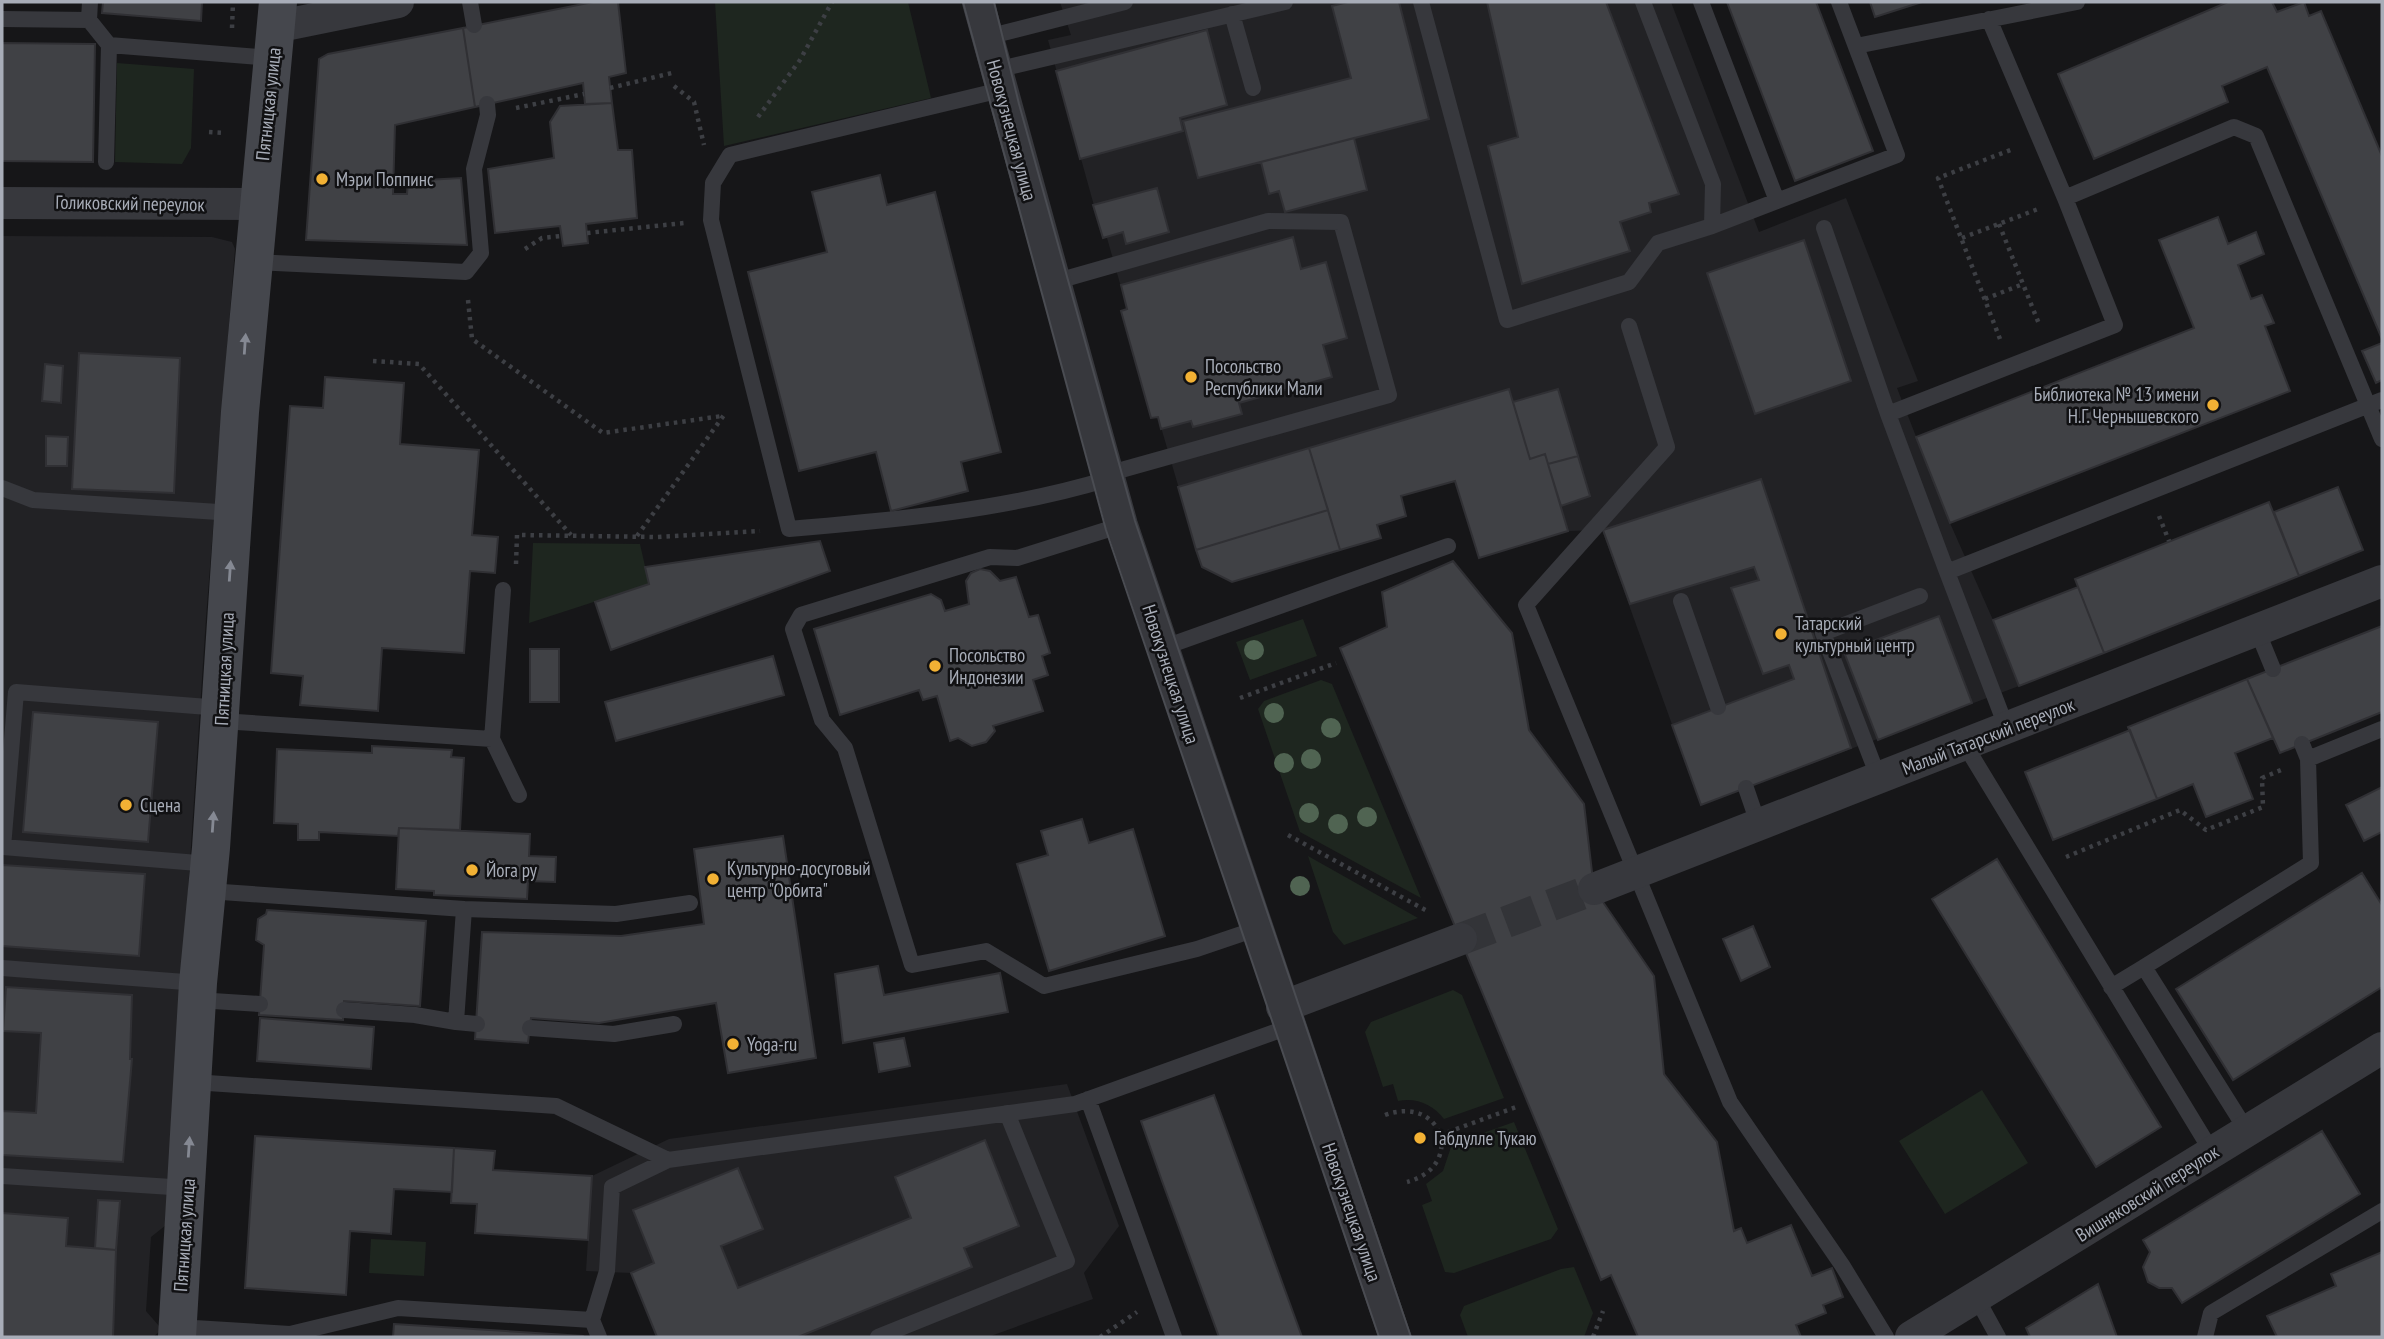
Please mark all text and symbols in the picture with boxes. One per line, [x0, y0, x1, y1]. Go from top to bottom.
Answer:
street label: Пятницкая улица [250, 46, 286, 162]
street label: Новокузнецкая улица [982, 57, 1042, 203]
place label: Мэри Поппинс [336, 167, 434, 191]
marker: Мэри Поппинс [314, 171, 330, 187]
street label: Голиковский переулок [55, 190, 205, 216]
one-way arrow [240, 333, 251, 355]
place label: Посольство Республики Мали [1205, 354, 1323, 400]
marker: Посольство Республики Мали [1183, 369, 1199, 385]
place label: Библиотека № 13 имени Н.Г. Чернышевского [2034, 382, 2199, 428]
marker: Библиотека № 13 имени Н.Г. Чернышевского [2205, 397, 2221, 413]
one-way arrow [224, 560, 235, 582]
street label: Новокузнецкая улица [1137, 601, 1205, 747]
place label: Татарский культурный центр [1795, 611, 1915, 657]
street label: Пятницкая улица [209, 612, 239, 726]
marker: Татарский культурный центр [1773, 626, 1789, 642]
place label: Посольство Индонезии [949, 643, 1025, 689]
marker: Посольство Индонезии [927, 658, 943, 674]
street label: Малый Татарский переулок [1898, 692, 2078, 780]
place label: Сцена [140, 793, 181, 817]
marker: Сцена [118, 797, 134, 813]
one-way arrow [208, 811, 219, 833]
place label: Культурно-досуговый центр "Орбита" [727, 856, 871, 902]
place label: Йога ру [486, 858, 538, 882]
marker: Йога ру [464, 862, 480, 878]
marker: Культурно-досуговый центр "Орбита" [705, 871, 721, 887]
place label: Yoga-ru [747, 1032, 797, 1056]
marker: Yoga-ru [725, 1036, 741, 1052]
place label: Габдулле Тукаю [1434, 1126, 1537, 1150]
marker: Габдулле Тукаю [1412, 1130, 1428, 1146]
one-way arrow [184, 1136, 195, 1158]
street label: Новокузнецкая улица [1317, 1139, 1387, 1285]
street label: Вишняковский переулок [2071, 1139, 2223, 1247]
street label: Пятницкая улица [168, 1177, 200, 1293]

